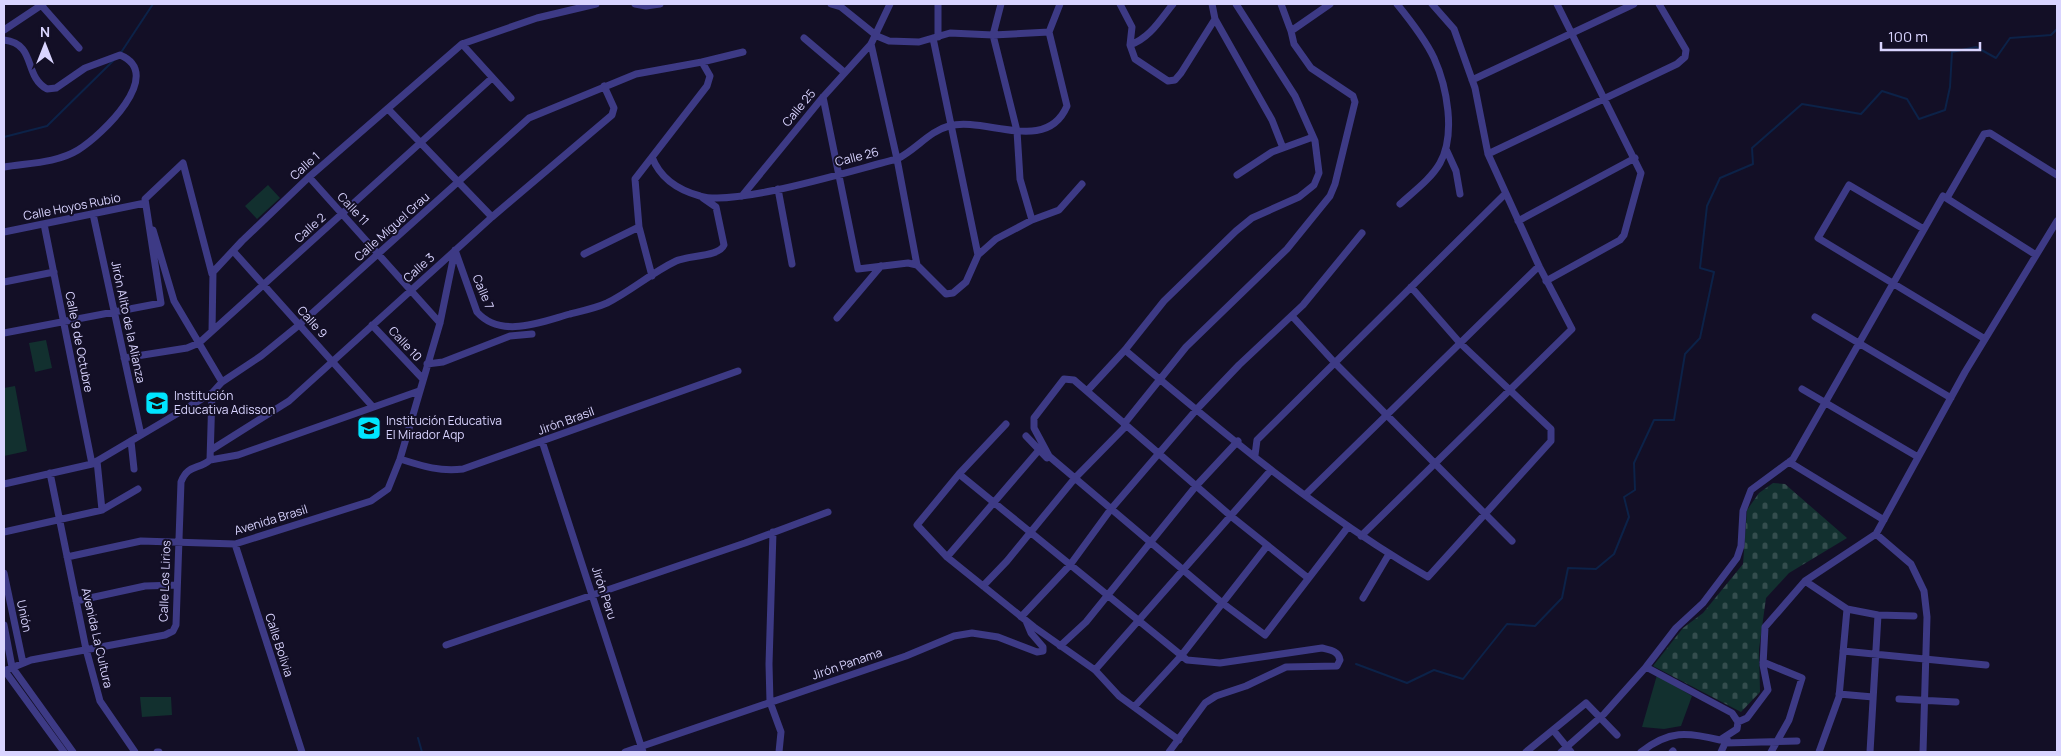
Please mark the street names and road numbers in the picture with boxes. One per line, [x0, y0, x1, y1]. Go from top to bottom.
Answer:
street label: Calle 25 [778, 85, 819, 130]
street label: Calle 26 [833, 143, 881, 170]
street label: Calle 1 [286, 148, 323, 184]
street label: Calle 11 [334, 188, 373, 229]
street label: Calle Miguel Grau [350, 188, 433, 265]
street label: Calle Hoyos Rubio [22, 189, 122, 224]
street label: Calle 2 [290, 209, 329, 246]
street label: Calle 3 [399, 249, 438, 286]
street label: Jirón Alito de la Alianza [107, 259, 150, 385]
street label: Calle 7 [469, 272, 498, 312]
street label: Calle 9 de Octubre [61, 290, 98, 394]
street label: Calle 9 [293, 302, 331, 341]
street label: Calle 10 [385, 322, 426, 365]
street label: Jirón Brasil [535, 402, 597, 439]
street label: Avenida Brasil [232, 500, 310, 539]
street label: Calle Los Lirios [155, 540, 174, 622]
street label: Jirón Peru [588, 564, 621, 622]
street label: Avenida La Cultura [78, 586, 117, 690]
street label: Unión [13, 598, 36, 634]
street label: Calle Bolivia [261, 611, 298, 679]
street label: Jirón Panama [809, 644, 884, 684]

